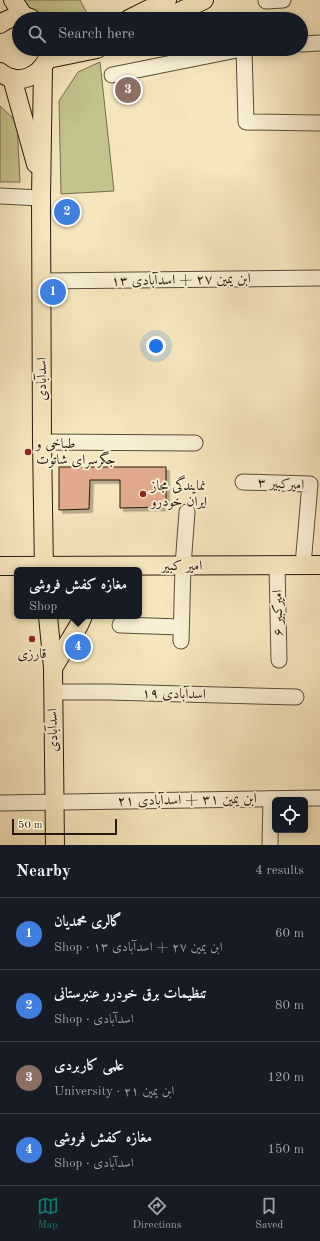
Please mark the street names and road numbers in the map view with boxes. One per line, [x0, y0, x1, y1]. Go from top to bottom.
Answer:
street label: ابن یمین ۲۷ + اسدآبادی ۱۳ [111, 270, 251, 289]
street label: اسدآبادی [33, 357, 50, 401]
street label: امیرکبیر ۳ [257, 476, 305, 493]
street label: امیر کبیر [160, 559, 202, 574]
street label: امیرکبیر ۶ [271, 590, 286, 636]
street label: اسدآبادی ۱۹ [142, 684, 206, 703]
street label: اسدآبادی [44, 708, 61, 752]
street label: ابن یمین ۳۱ + اسدآبادی ۲۱ [117, 790, 257, 809]

